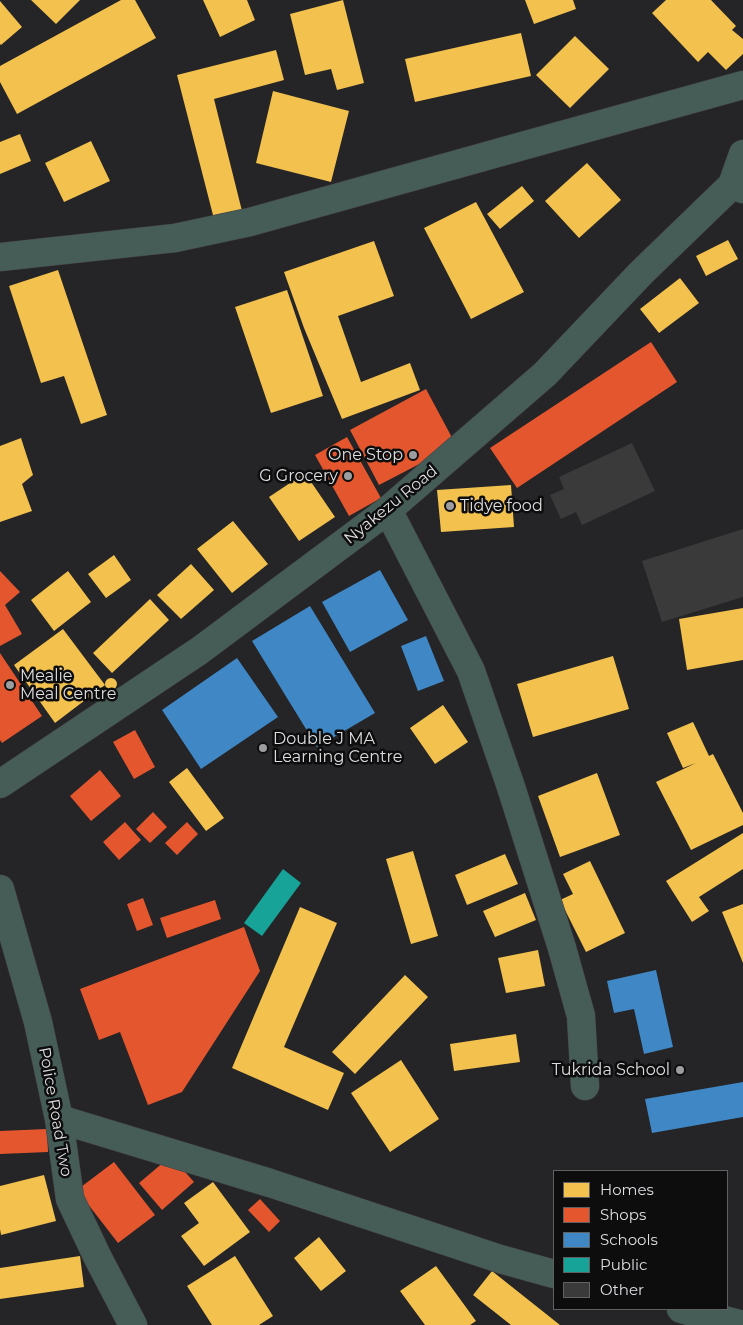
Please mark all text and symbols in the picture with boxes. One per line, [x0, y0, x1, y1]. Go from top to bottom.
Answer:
place label: One Stop [328, 445, 403, 465]
marker: One Stop [407, 449, 419, 461]
street label: Nyakezu Road [340, 461, 442, 549]
place label: G Grocery [259, 466, 338, 486]
marker: G Grocery [342, 470, 354, 482]
place label: Tidye food [460, 496, 543, 516]
marker: Tidye food [444, 500, 456, 512]
place label: Mealie Meal Centre [20, 666, 116, 704]
marker: Mealie Meal Centre [4, 679, 16, 691]
place label: Double J MA Learning Centre [273, 729, 402, 767]
marker: Double J MA Learning Centre [257, 742, 269, 754]
street label: Police Road Two [34, 1046, 76, 1178]
place label: Tukrida School [552, 1060, 670, 1080]
marker: Tukrida School [674, 1064, 686, 1076]
legend [553, 1170, 728, 1310]
text: Homes [600, 1180, 654, 1199]
text: Shops [600, 1205, 646, 1224]
text: Schools [600, 1230, 658, 1249]
text: Public [600, 1255, 648, 1274]
text: Other [600, 1280, 644, 1299]

